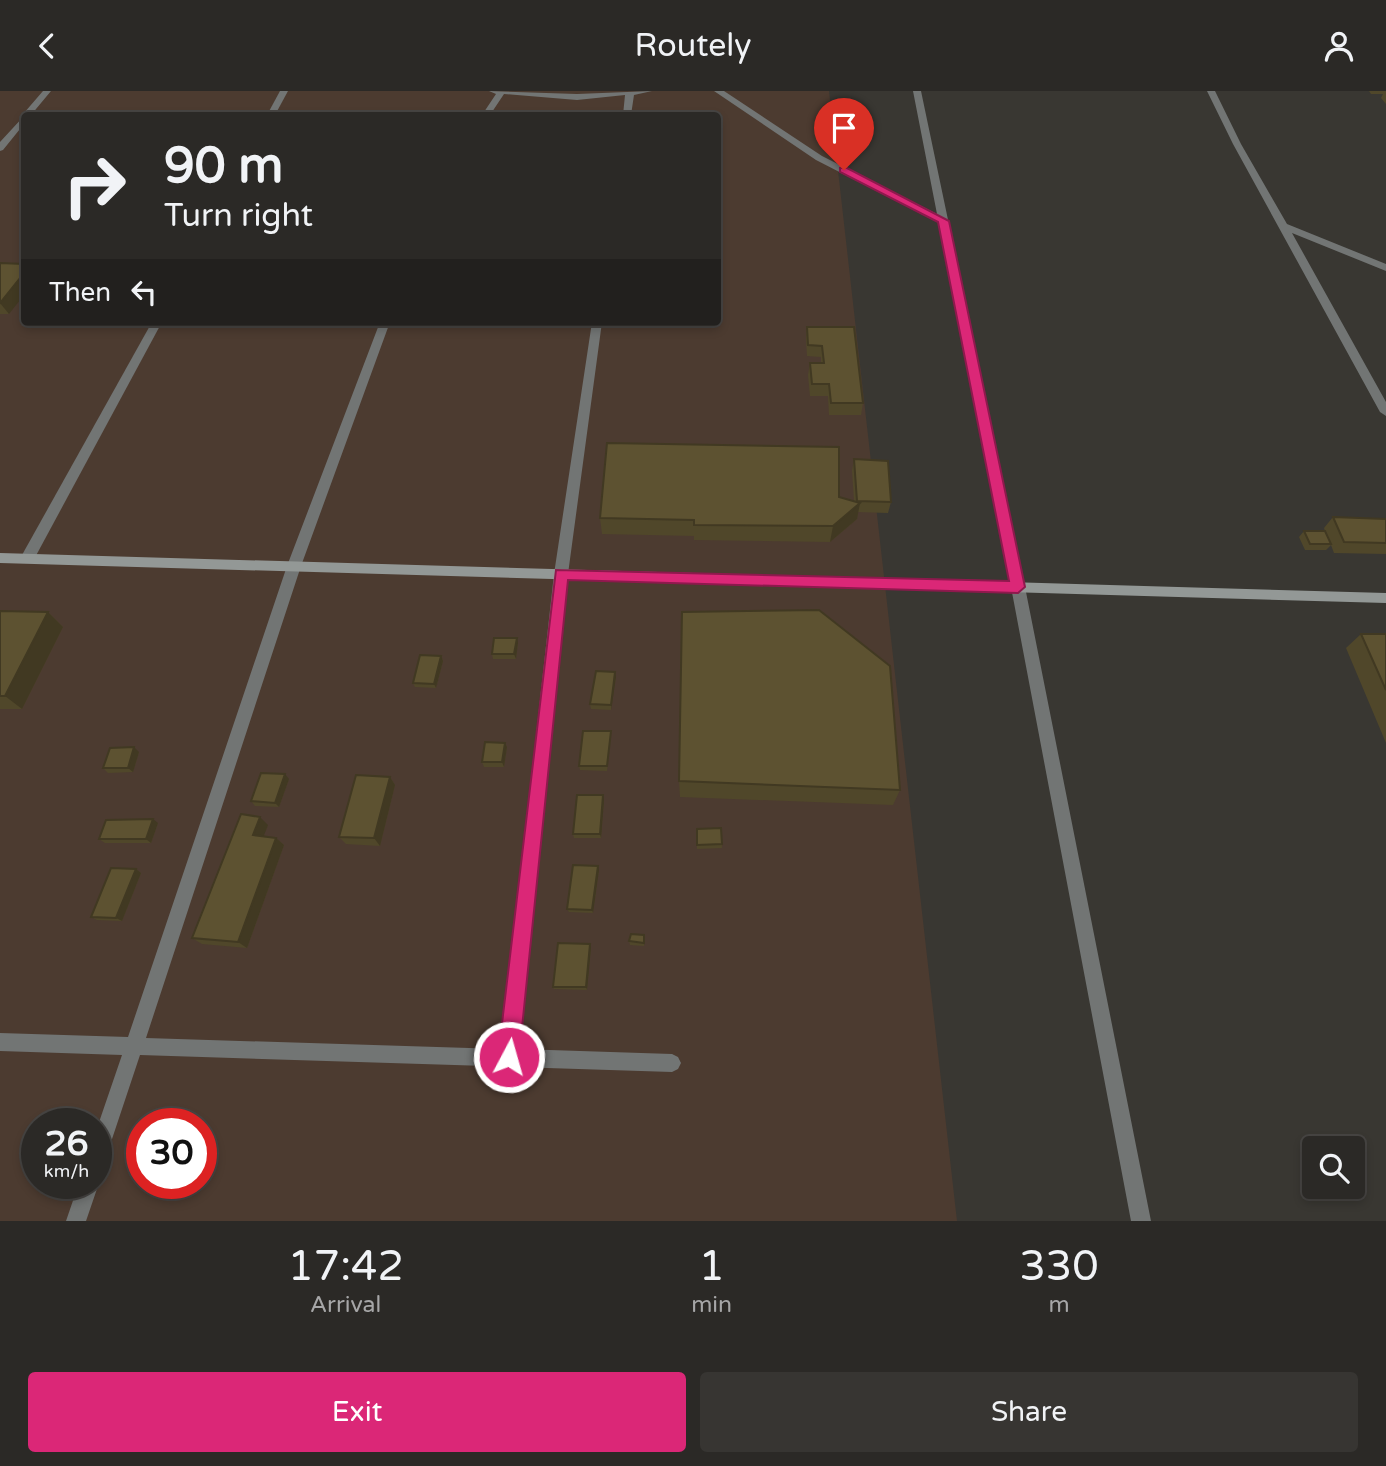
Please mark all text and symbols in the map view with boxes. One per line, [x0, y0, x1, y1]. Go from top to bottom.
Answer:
icon: back [28, 27, 66, 65]
text: Routely [635, 27, 752, 65]
icon: person [1320, 27, 1358, 65]
pin [814, 98, 874, 170]
icon: arrive [825, 109, 863, 147]
text: 90 m [164, 137, 283, 196]
icon: right [49, 140, 140, 231]
text: Turn right [164, 197, 313, 235]
icon: left [125, 273, 163, 311]
text: Then [49, 277, 111, 308]
position arrow [472, 1020, 546, 1094]
speed limit sign: 30 [126, 1108, 217, 1199]
text: 26 [45, 1123, 88, 1165]
map controls [1302, 1136, 1365, 1199]
button: search [1302, 1136, 1365, 1199]
text: km/h [44, 1160, 89, 1182]
text: 17:42 [287, 1241, 404, 1292]
text: 1 [698, 1241, 725, 1292]
text: 330 [1019, 1241, 1099, 1292]
text: Arrival [310, 1291, 381, 1319]
text: min [691, 1291, 732, 1319]
text: m [1048, 1291, 1070, 1319]
button: Exit [28, 1372, 686, 1452]
button: Share [700, 1372, 1358, 1452]

